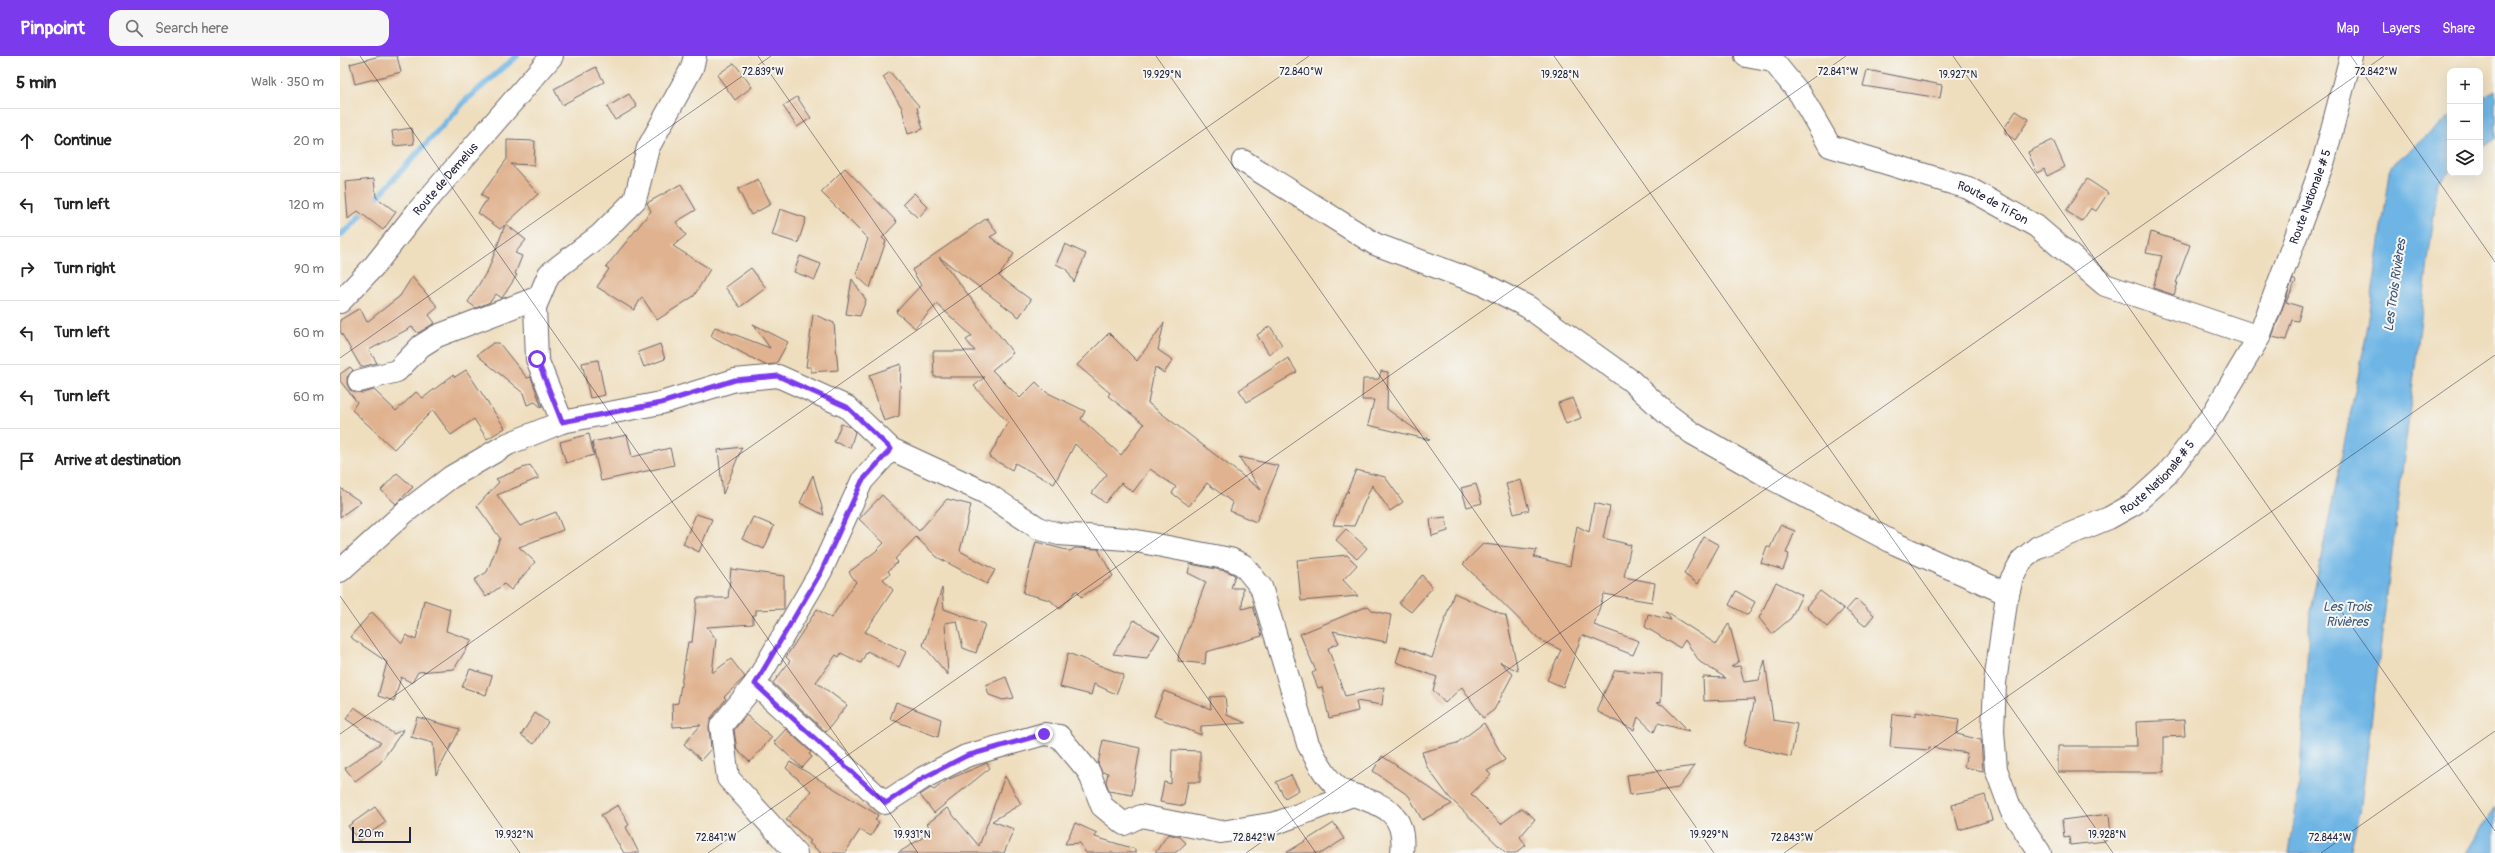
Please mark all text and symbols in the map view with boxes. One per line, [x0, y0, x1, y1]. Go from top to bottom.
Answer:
search box [109, 10, 389, 46]
text: Pinpoint [20, 16, 85, 40]
icon: search [123, 17, 145, 39]
text: Search here [155, 19, 228, 38]
text: Map [2337, 20, 2360, 37]
text: Layers [2382, 20, 2420, 37]
text: Share [2442, 20, 2475, 37]
text: 72.839°W [742, 66, 784, 78]
text: 72.840°W [1279, 66, 1323, 78]
text: 72.841°W [1818, 66, 1859, 78]
text: 72.842°W [2355, 66, 2398, 78]
map controls [2447, 68, 2483, 176]
button: + [2447, 68, 2483, 104]
text: 19.929°N [1143, 69, 1181, 81]
text: 19.928°N [1541, 69, 1579, 81]
text: 19.927°N [1939, 69, 1977, 81]
text: 5 min [16, 72, 56, 93]
text: Walk · 350 m [251, 74, 324, 90]
button: − [2447, 104, 2483, 140]
icon: ahead [16, 130, 38, 152]
text: Continue [54, 131, 112, 150]
text: 20 m [293, 133, 324, 149]
street label: Route de Demelus [410, 139, 482, 219]
button: layers [2447, 140, 2483, 176]
street label: Route Nationale # 5 [2287, 148, 2334, 246]
street label: Route de Ti Fon [1955, 178, 2031, 228]
icon: left [16, 194, 38, 216]
text: Turn left [54, 195, 110, 214]
text: 120 m [288, 197, 324, 213]
water label: Les Trois Rivières [2381, 236, 2410, 333]
icon: right [16, 258, 38, 280]
text: Turn right [54, 259, 115, 278]
text: 90 m [294, 261, 324, 277]
icon: left [16, 322, 38, 344]
text: Turn left [54, 323, 110, 342]
text: 60 m [293, 325, 324, 341]
route start [528, 350, 546, 368]
icon: left [16, 386, 38, 408]
text: Turn left [54, 387, 110, 406]
text: 60 m [293, 389, 324, 405]
street label: Route Nationale # 5 [2118, 437, 2198, 518]
icon: arrive [16, 450, 38, 472]
text: Arrive at destination [54, 451, 181, 470]
water label: Les Trois Rivières [2323, 599, 2374, 630]
route end [1035, 725, 1053, 743]
scale bar [352, 825, 411, 844]
text: 20 m [358, 827, 384, 840]
text: 19.932°N [495, 829, 534, 841]
text: 19.931°N [893, 829, 931, 841]
text: 19.929°N [1690, 829, 1728, 841]
text: 19.928°N [2088, 829, 2126, 841]
text: 72.841°W [696, 832, 737, 844]
text: 72.842°W [1233, 832, 1276, 844]
text: 72.843°W [1771, 832, 1814, 844]
text: 72.844°W [2309, 832, 2352, 844]

